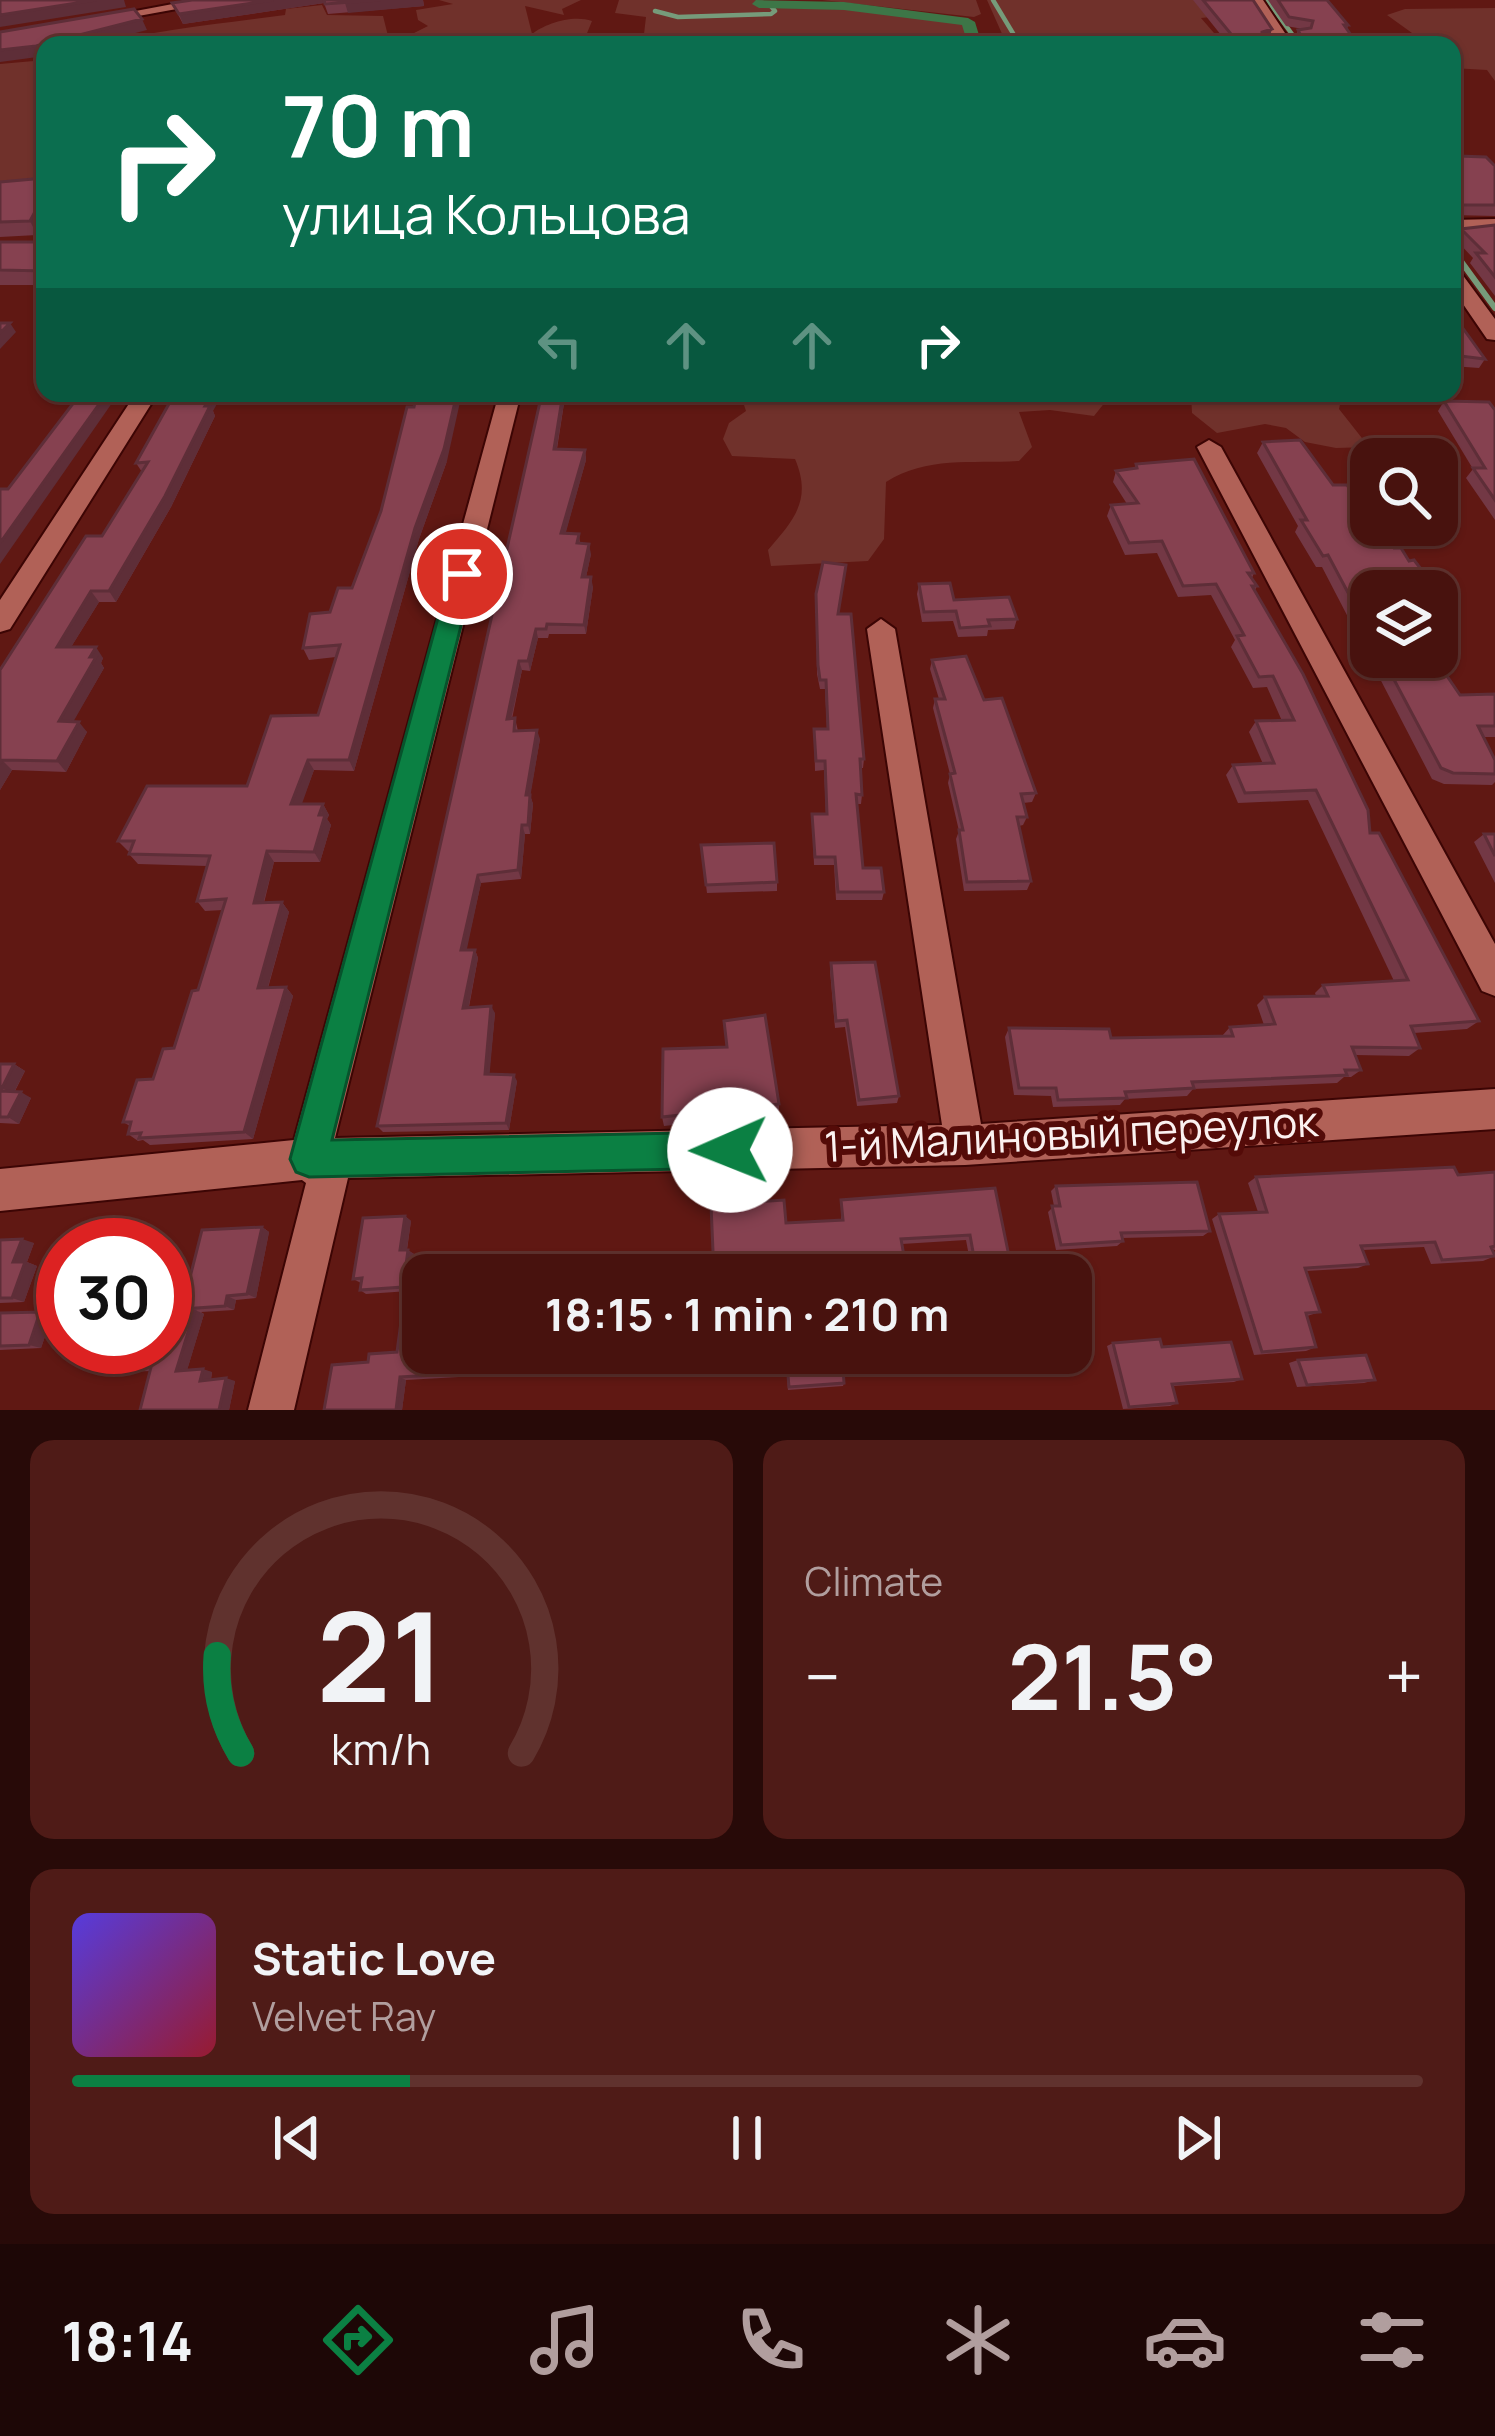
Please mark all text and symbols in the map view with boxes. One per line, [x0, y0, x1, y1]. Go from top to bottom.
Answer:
text: 70 m [282, 67, 474, 182]
icon: right [84, 84, 240, 240]
text: улица Кольцова [282, 176, 691, 250]
icon: left [527, 312, 593, 378]
icon: ahead [653, 312, 719, 378]
icon: ahead [779, 312, 845, 378]
icon: right [905, 312, 971, 378]
map controls [1350, 438, 1458, 678]
button: search [1350, 438, 1458, 546]
pin [411, 523, 513, 625]
icon: arrive [429, 541, 495, 607]
button: layers [1350, 570, 1458, 678]
position arrow [667, 1087, 793, 1213]
street label: 1-й Малиновый переулок [823, 1091, 1320, 1175]
speed limit sign: 30 [36, 1218, 192, 1374]
text: 18:15 · 1 min · 210 m [545, 1283, 949, 1345]
text: Climate [805, 1554, 943, 1608]
text: 21 [317, 1569, 446, 1739]
text: 21.5° [1008, 1614, 1218, 1737]
text: − [805, 1631, 840, 1721]
text: + [1385, 1631, 1423, 1721]
text: km/h [331, 1718, 431, 1777]
text: Static Love [252, 1927, 496, 1989]
text: Velvet Ray [252, 1989, 436, 2043]
icon: previous [264, 2105, 330, 2171]
icon: pause [714, 2105, 780, 2171]
icon: next [1165, 2105, 1231, 2171]
icon: directions [316, 2298, 400, 2382]
icon: music [523, 2298, 607, 2382]
icon: phone [729, 2298, 813, 2382]
icon: climate [936, 2298, 1020, 2382]
icon: car [1143, 2298, 1227, 2382]
icon: filters [1350, 2298, 1434, 2382]
text: 18:14 [61, 2303, 193, 2377]

